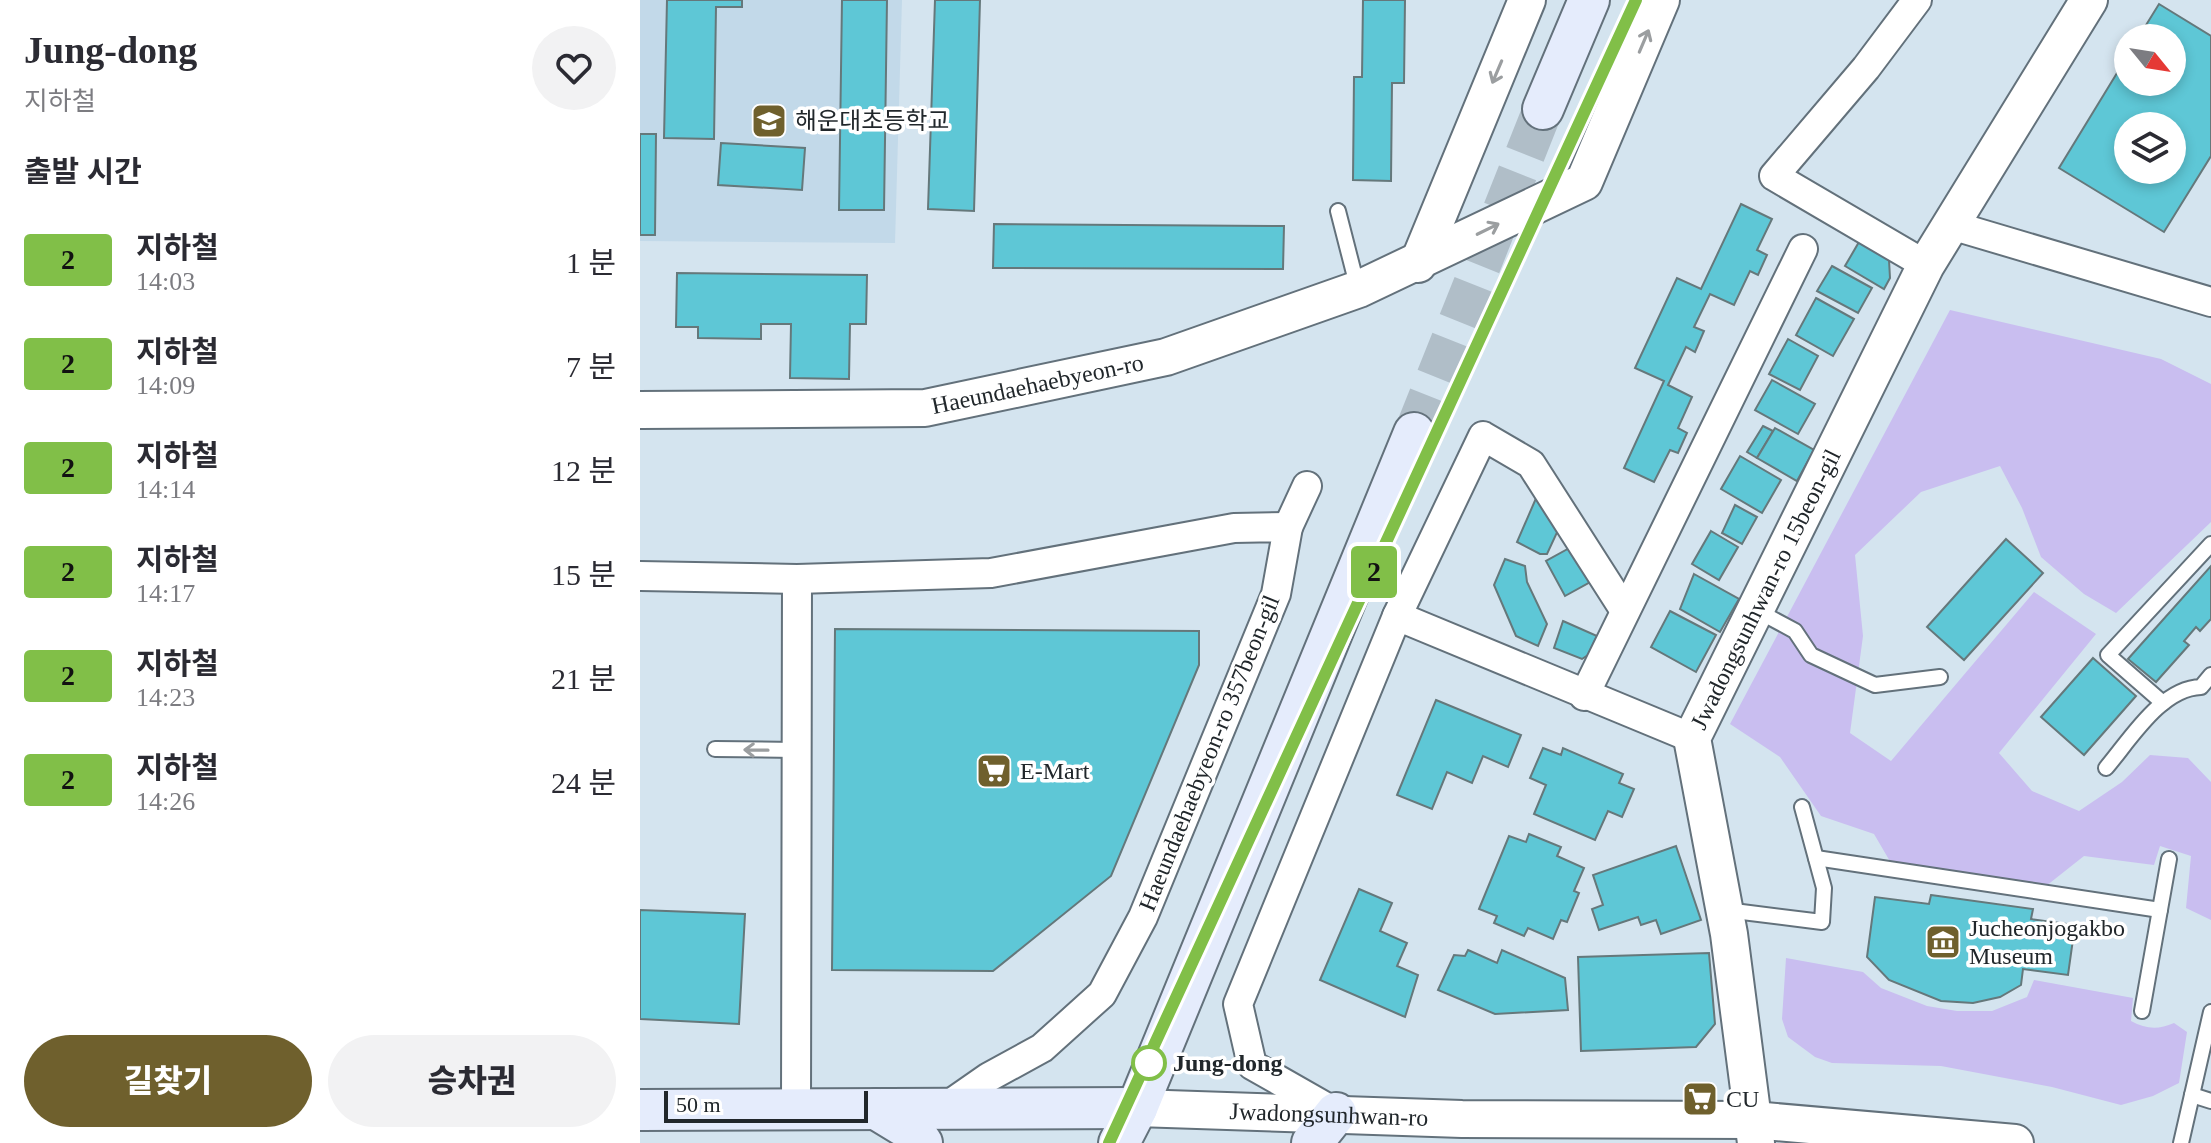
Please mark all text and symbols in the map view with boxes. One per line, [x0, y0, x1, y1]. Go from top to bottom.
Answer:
north arrow [2114, 24, 2186, 96]
map controls [2114, 24, 2186, 184]
button: heart [532, 26, 616, 110]
text: Jung-dong [24, 29, 197, 71]
one-way arrow [1637, 29, 1652, 54]
one-way arrow [1489, 59, 1504, 84]
text: 지하철 [24, 87, 96, 116]
school or university icon: 해운대초등학교 [750, 102, 788, 140]
place label: 해운대초등학교 [795, 108, 950, 134]
button: layers [2114, 112, 2186, 184]
text: 출발 시간 [24, 155, 142, 188]
one-way arrow [1475, 221, 1499, 237]
text: 지하철 [136, 231, 219, 264]
text: 2 [61, 244, 75, 275]
text: 1 분 [566, 246, 616, 279]
text: 14:03 [136, 267, 195, 296]
text: 지하철 [136, 335, 219, 368]
text: 2 [61, 348, 75, 379]
street label: Haeundaehaebyeon-ro [929, 349, 1146, 419]
text: 7 분 [566, 350, 616, 383]
text: 14:09 [136, 371, 195, 400]
text: 지하철 [136, 439, 219, 472]
street label: Jwadongsunhwan-ro 15beon-gil [1685, 445, 1846, 733]
text: 2 [61, 452, 75, 483]
text: 12 분 [551, 454, 616, 487]
text: 14:14 [136, 475, 195, 504]
text: 지하철 [136, 543, 219, 576]
line badge: 2 [1348, 546, 1400, 598]
text: 2 [61, 556, 75, 587]
text: 2 [1367, 556, 1381, 587]
text: 15 분 [551, 558, 616, 591]
text: 14:17 [136, 579, 195, 608]
street label: Haeundaehaebyeon-ro 357beon-gil [1134, 591, 1284, 915]
text: 지하철 [136, 647, 219, 680]
text: 2 [61, 660, 75, 691]
text: 21 분 [551, 662, 616, 695]
text: 14:23 [136, 683, 195, 712]
one-way arrow [743, 742, 770, 757]
text: 지하철 [136, 751, 219, 784]
supermarket icon: E-Mart [975, 752, 1013, 790]
place label: E-Mart [1020, 758, 1090, 784]
text: 2 [61, 764, 75, 795]
text: 24 분 [551, 766, 616, 799]
text: 14:26 [136, 787, 195, 816]
place label: Jucheonjogakbo Museum [1969, 915, 2125, 969]
museum icon: Jucheonjogakbo Museum [1924, 923, 1962, 961]
button: 길찾기 [24, 1035, 312, 1127]
button: 승차권 [328, 1035, 616, 1127]
marker: Jung-dong [1132, 1046, 1166, 1080]
place label: Jung-dong [1173, 1050, 1282, 1076]
supermarket icon: CU [1681, 1080, 1719, 1118]
place label: CU [1726, 1086, 1759, 1112]
scale bar [664, 1087, 868, 1123]
text: 50 m [676, 1092, 721, 1117]
street label: Jwadongsunhwan-ro [1229, 1098, 1429, 1131]

